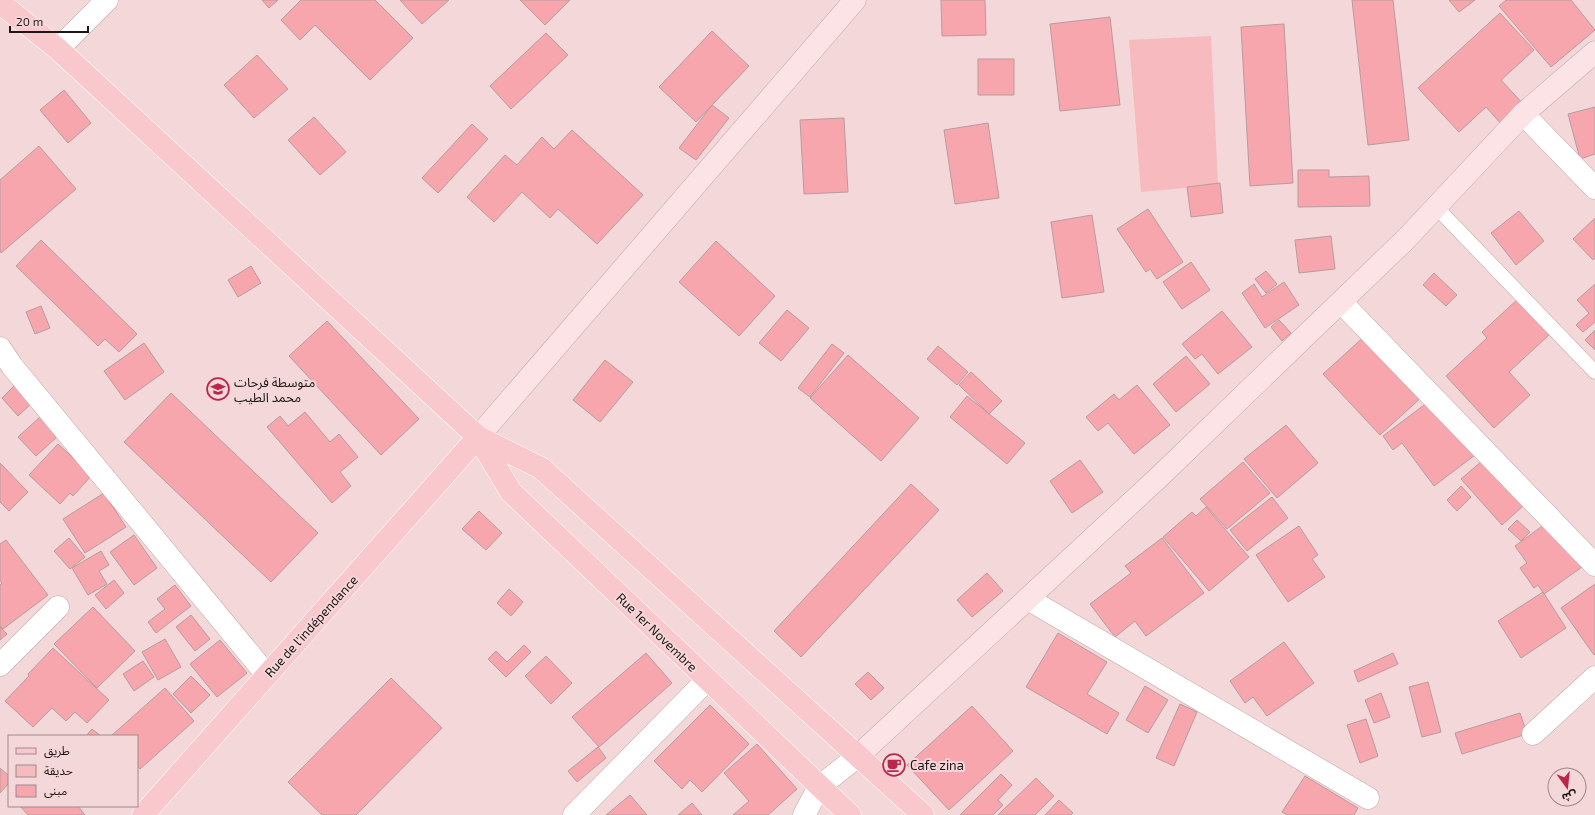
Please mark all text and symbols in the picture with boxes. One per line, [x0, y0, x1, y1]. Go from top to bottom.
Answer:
scale bar [10, 8, 88, 34]
text: 20 m [16, 14, 43, 28]
place label: متوسطة فرحات محمد الطيب [234, 374, 315, 405]
school or university icon: متوسطة فرحات محمد الطيب [205, 376, 231, 402]
street label: Rue de l'indépendance [261, 572, 361, 680]
street label: Rue 1er Novembre [613, 589, 701, 675]
legend [8, 735, 138, 807]
text: طريق [44, 743, 70, 759]
cafe icon: Cafe zina [881, 752, 907, 778]
place label: Cafe zina [910, 757, 964, 773]
text: حديقة [44, 763, 73, 778]
north arrow [1547, 767, 1587, 807]
text: مبنى [44, 783, 67, 798]
text: ش [1560, 788, 1579, 805]

